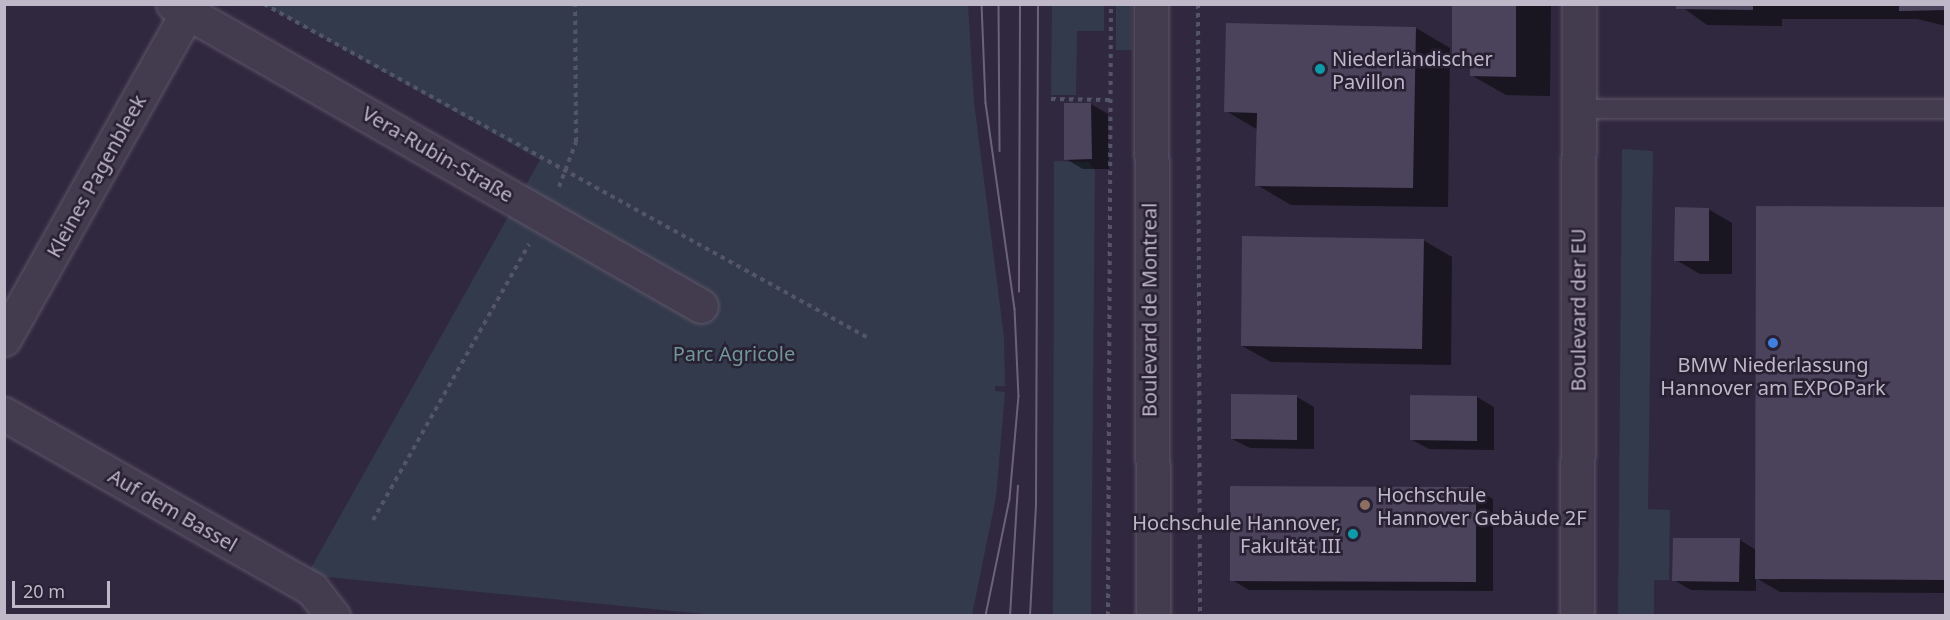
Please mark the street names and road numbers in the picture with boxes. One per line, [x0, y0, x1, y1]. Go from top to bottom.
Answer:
street label: Kleines Pagenbleek [41, 90, 151, 262]
street label: Vera-Rubin-Straße [358, 101, 518, 207]
street label: Boulevard de Montreal [1137, 203, 1161, 417]
street label: Boulevard der EU [1566, 228, 1590, 392]
street label: Auf dem Bassel [104, 463, 242, 557]

